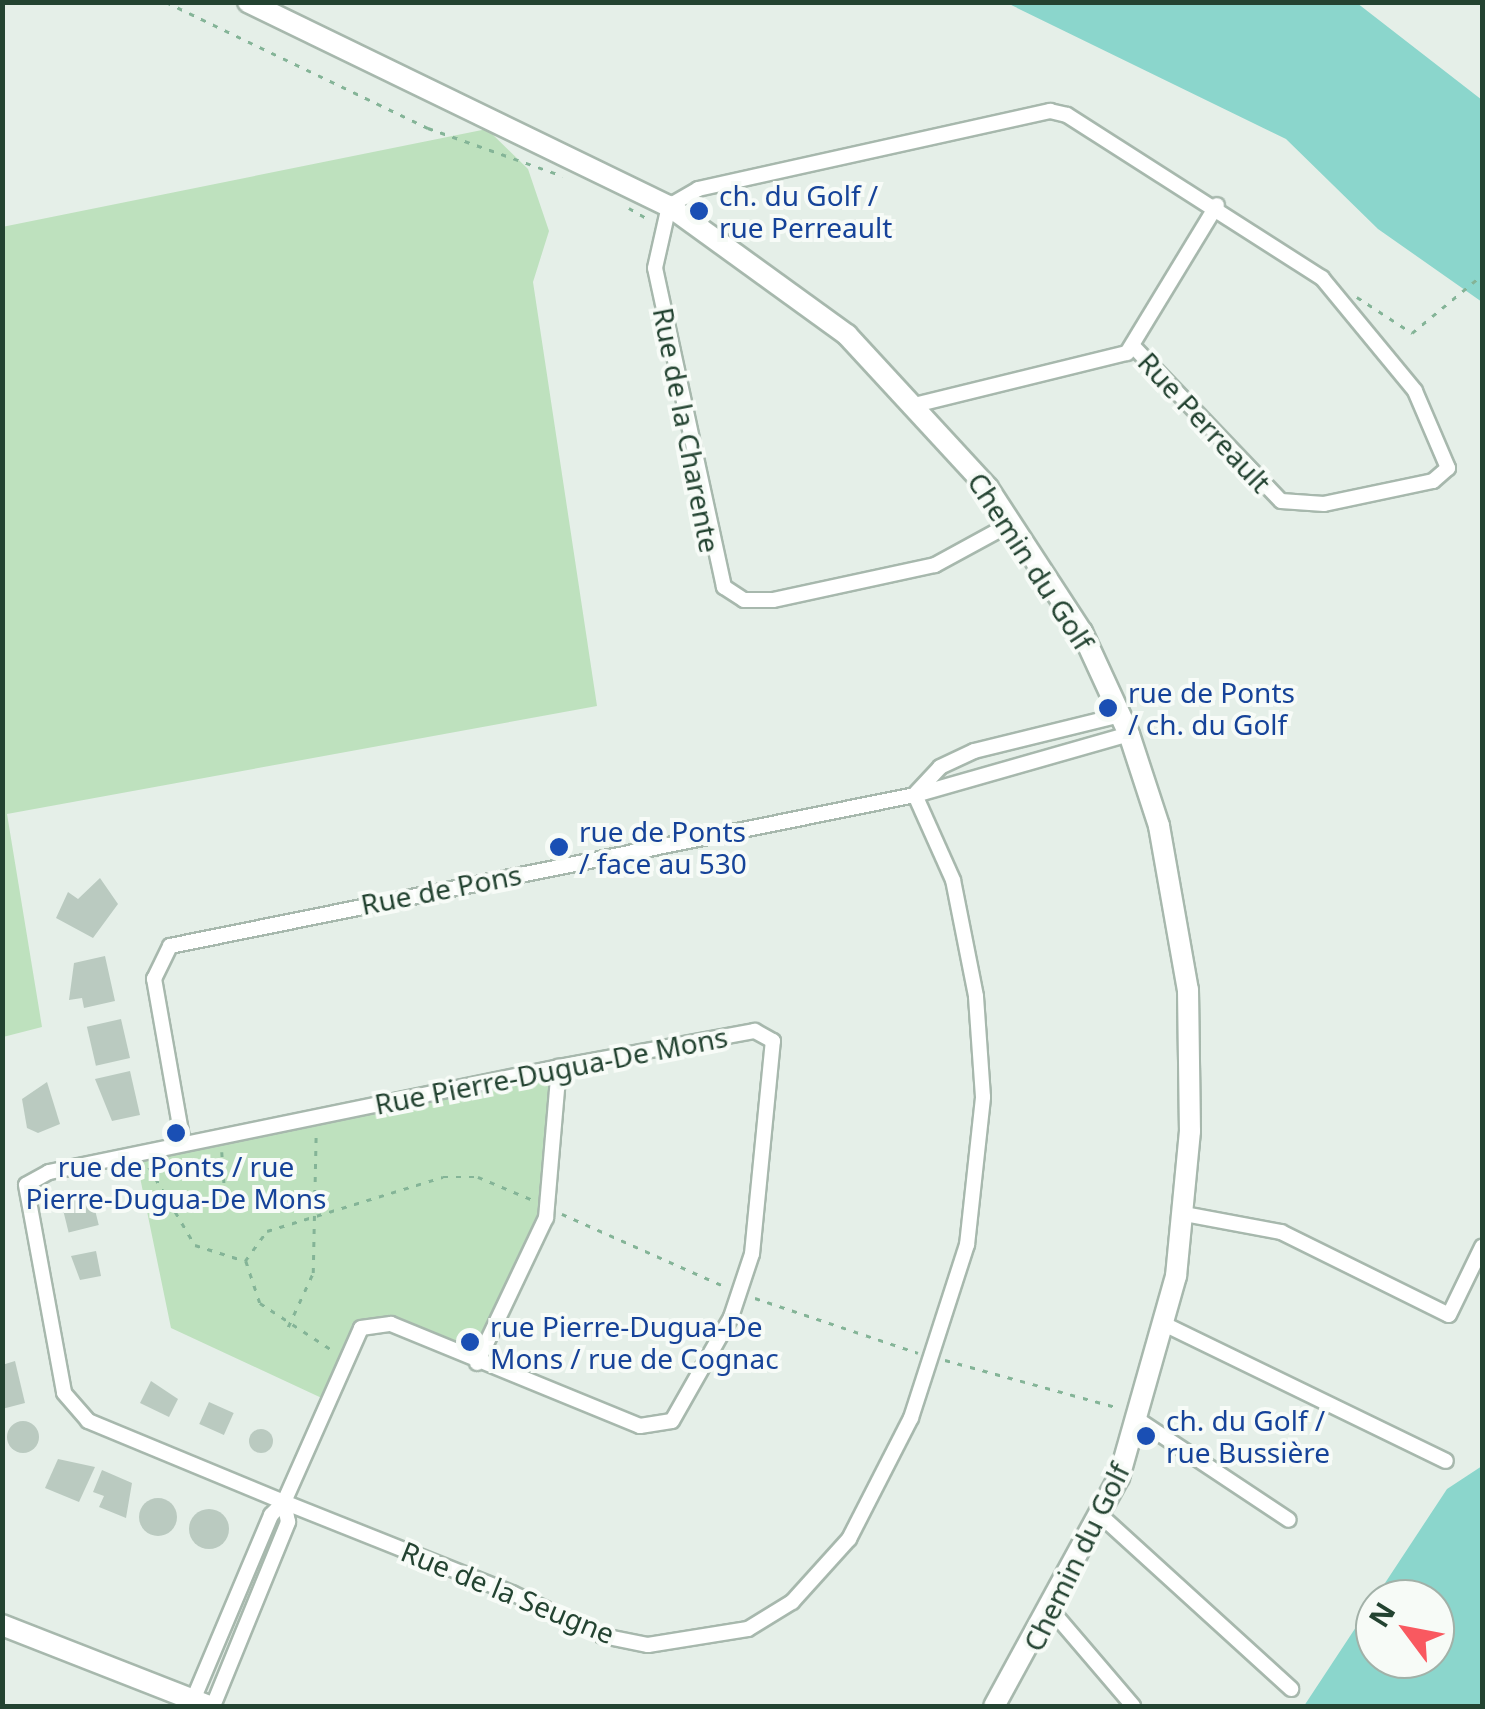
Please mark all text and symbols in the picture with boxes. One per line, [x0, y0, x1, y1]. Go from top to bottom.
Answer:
place label: ch. du Golf / rue Perreault [719, 178, 892, 244]
marker: ch. du Golf / rue Perreault [688, 200, 710, 222]
street label: Rue de la Charente [647, 305, 727, 555]
street label: Rue Perreault [1132, 345, 1278, 499]
street label: Chemin du Golf [961, 466, 1101, 656]
place label: rue de Ponts / ch. du Golf [1128, 675, 1295, 741]
marker: rue de Ponts / ch. du Golf [1097, 697, 1119, 719]
place label: rue de Ponts / face au 530 [579, 814, 747, 880]
marker: rue de Ponts / face au 530 [548, 836, 570, 858]
street label: Rue de Pons [358, 857, 524, 921]
street label: Rue Pierre-Dugua-De Mons [372, 1019, 730, 1121]
marker: rue de Ponts / rue Pierre-Dugua-De Mons [165, 1122, 187, 1144]
place label: rue de Ponts / rue Pierre-Dugua-De Mons [26, 1149, 326, 1215]
place label: rue Pierre-Dugua-De Mons / rue de Cognac [490, 1309, 779, 1375]
marker: rue Pierre-Dugua-De Mons / rue de Cognac [459, 1331, 481, 1353]
place label: ch. du Golf / rue Bussière [1166, 1403, 1330, 1469]
marker: ch. du Golf / rue Bussière [1135, 1425, 1157, 1447]
street label: Chemin du Golf [1016, 1458, 1136, 1656]
street label: Rue de la Seugne [396, 1534, 620, 1650]
north arrow [1355, 1579, 1455, 1679]
text: N [1359, 1594, 1403, 1634]

